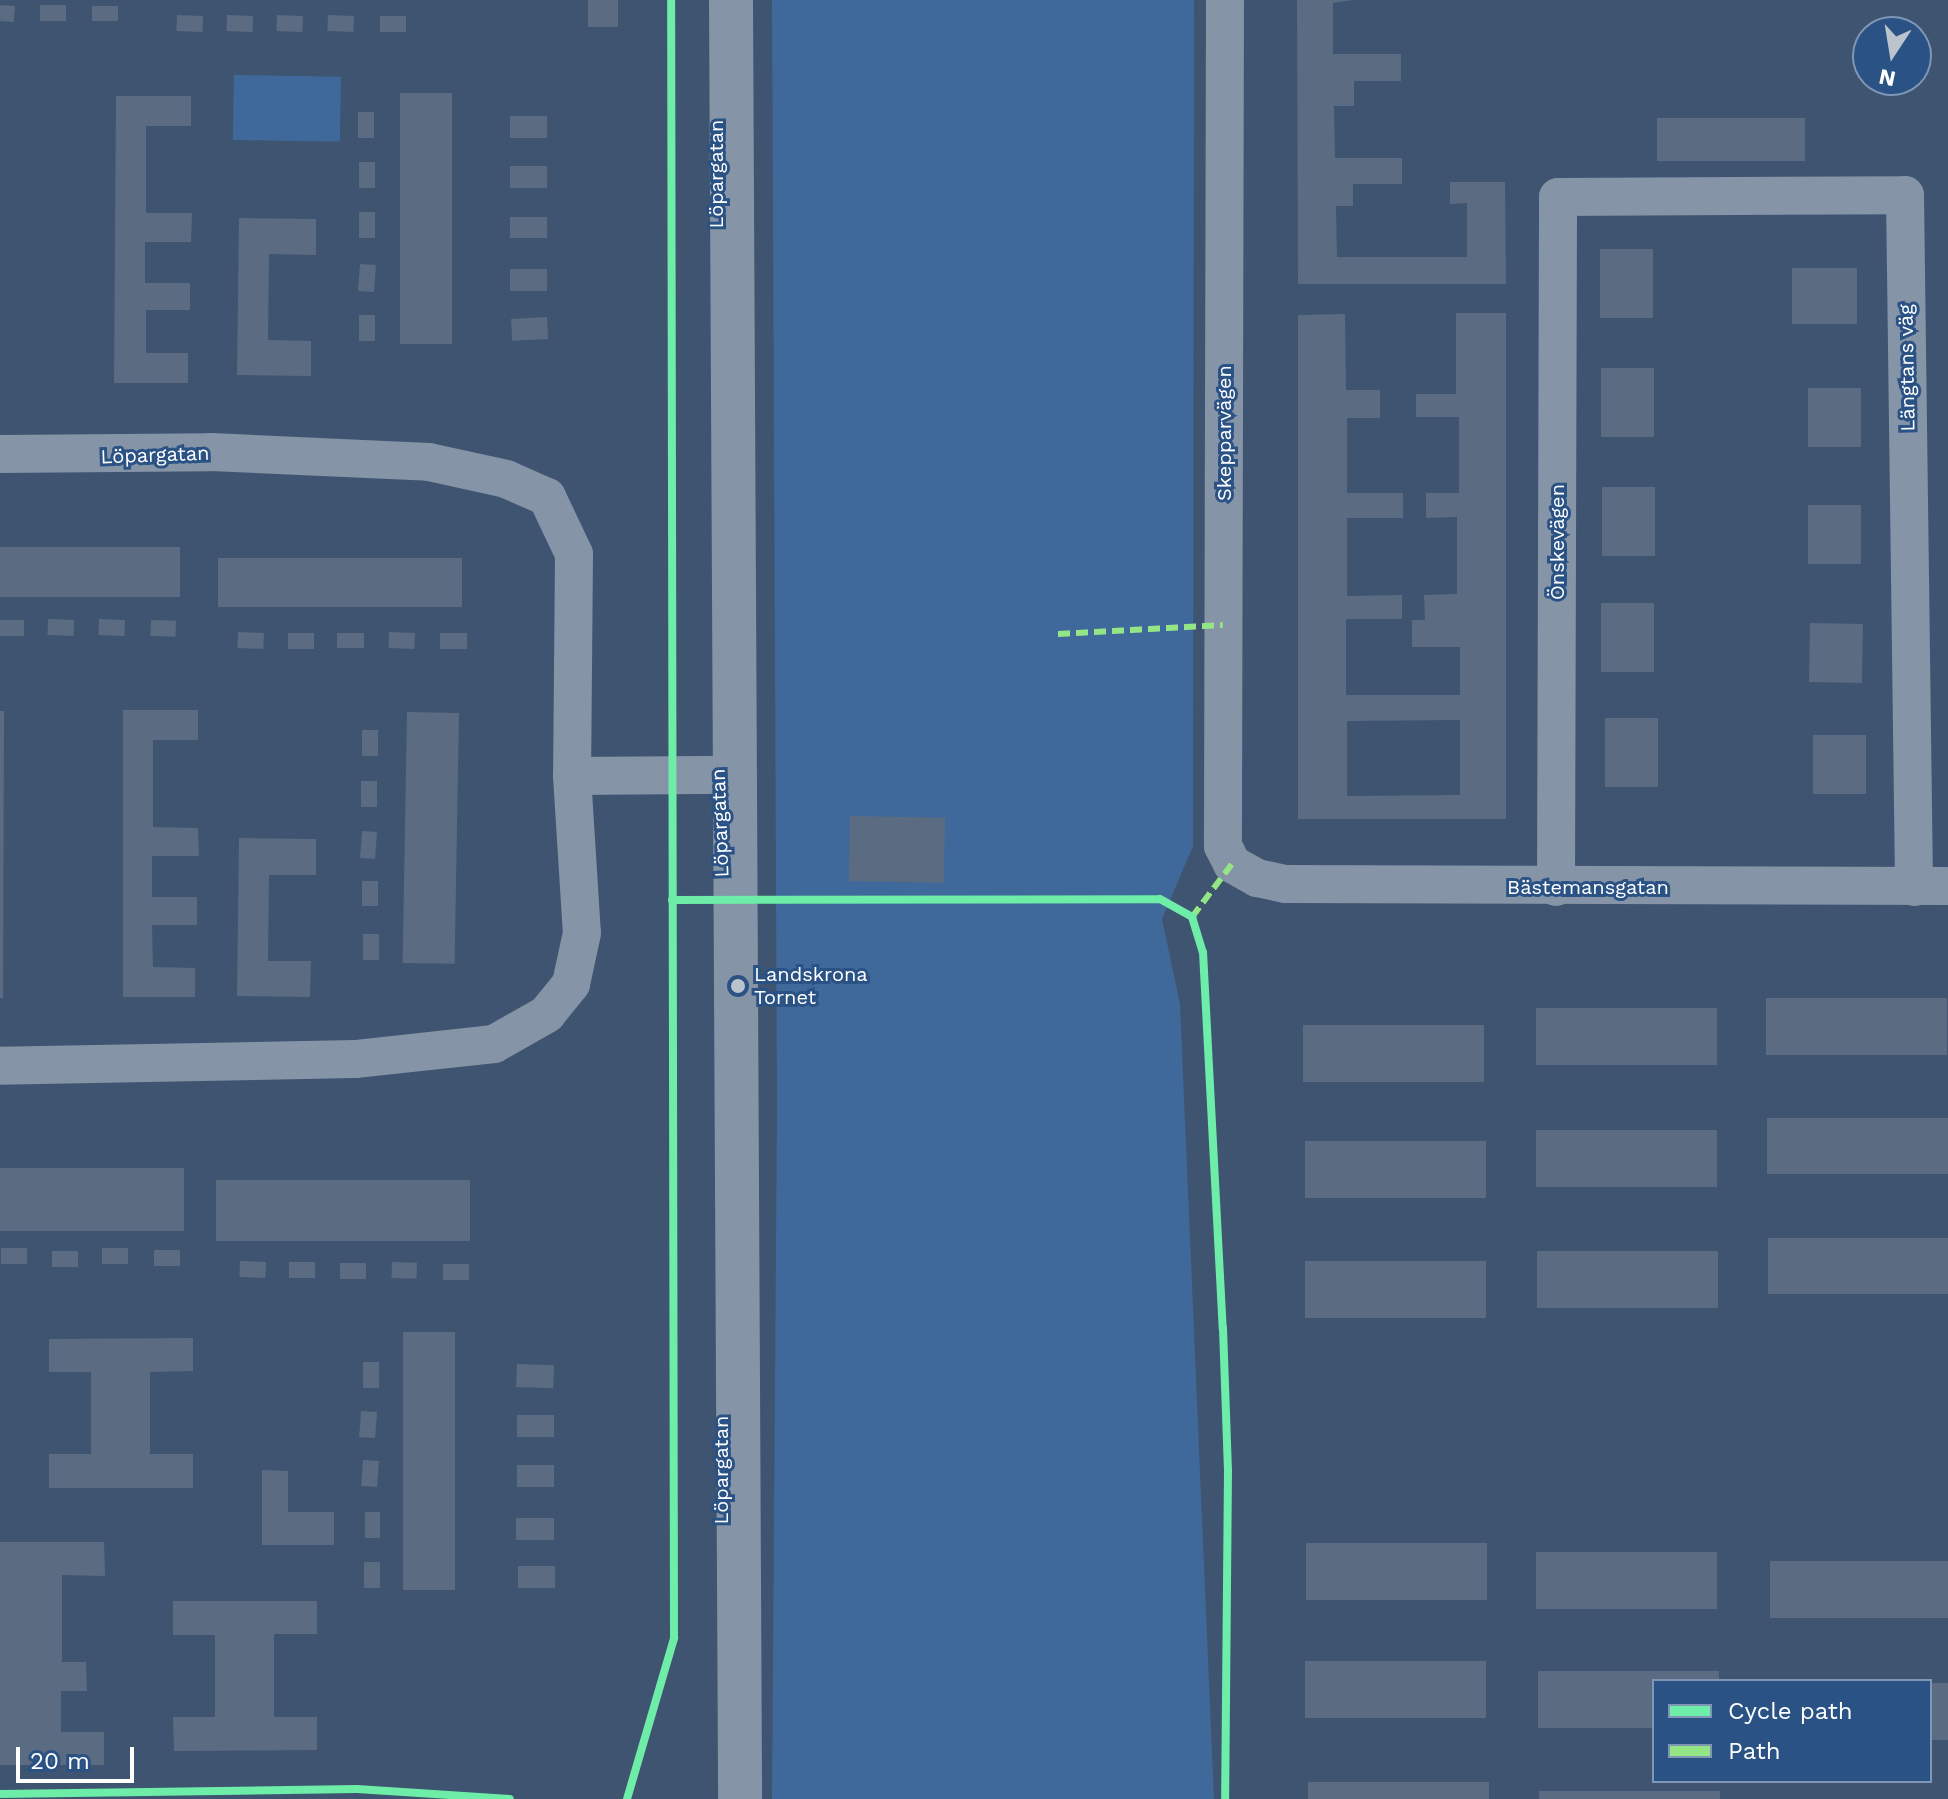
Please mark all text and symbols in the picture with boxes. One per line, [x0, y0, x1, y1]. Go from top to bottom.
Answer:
north arrow [1852, 16, 1932, 96]
text: N [1877, 64, 1898, 92]
street label: Löpargatan [704, 120, 728, 228]
street label: Längtans väg [1894, 304, 1920, 432]
street label: Skepparvägen [1212, 365, 1236, 501]
street label: Löpargatan [100, 441, 210, 469]
street label: Önskevägen [1545, 484, 1569, 600]
street label: Löpargatan [706, 768, 734, 878]
street label: Bästemansgatan [1507, 875, 1669, 899]
place label: Landskrona Tornet [754, 962, 868, 1009]
marker: Landskrona Tornet [729, 977, 747, 995]
street label: Löpargatan [709, 1416, 733, 1524]
legend [1652, 1679, 1932, 1783]
text: Cycle path [1728, 1697, 1853, 1725]
scale bar [20, 1731, 138, 1781]
text: Path [1728, 1737, 1781, 1765]
text: 20 m [30, 1747, 90, 1775]

